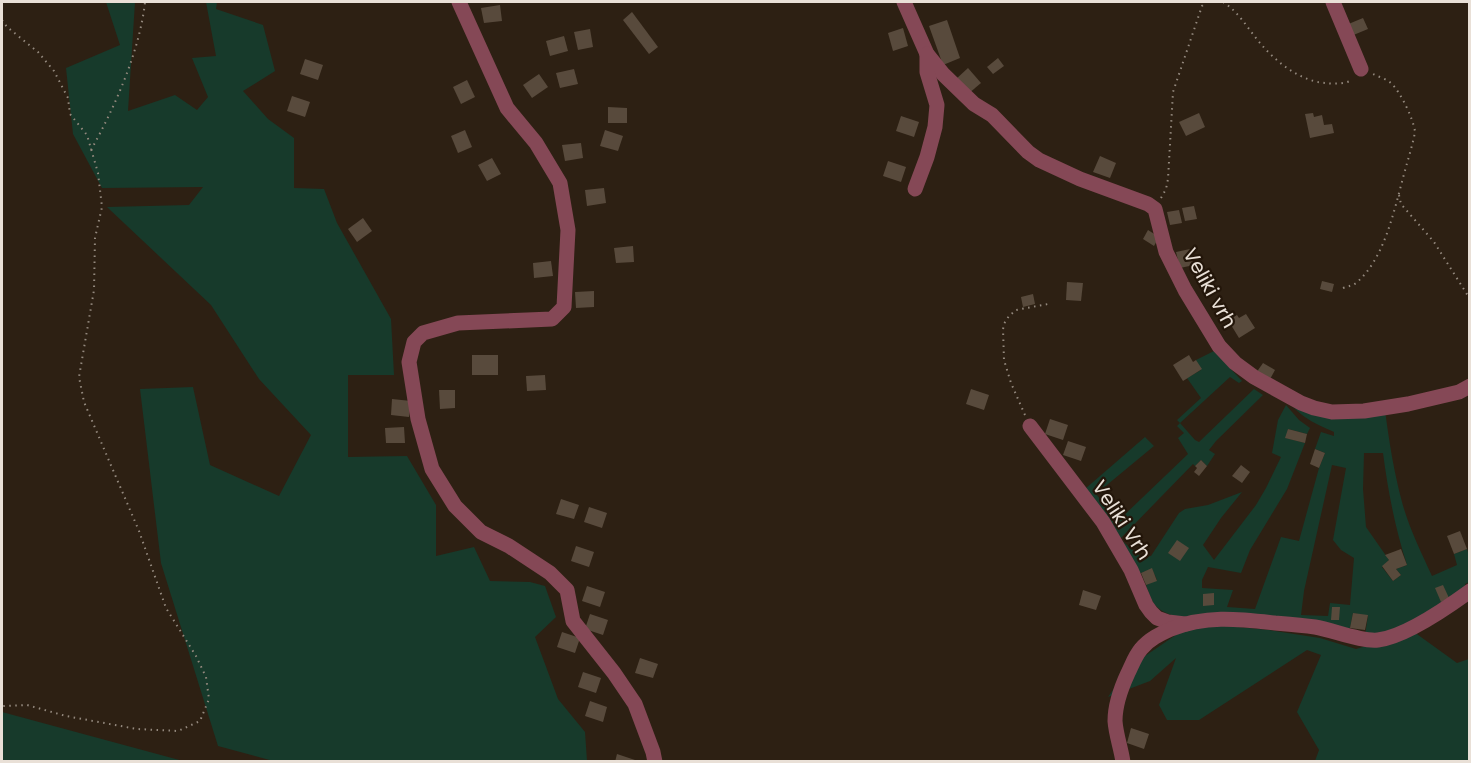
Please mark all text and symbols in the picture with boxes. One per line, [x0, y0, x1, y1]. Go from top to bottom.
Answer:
street label: Veliki vrh [1176, 243, 1244, 333]
street label: Veliki Vrh [1086, 475, 1158, 565]

